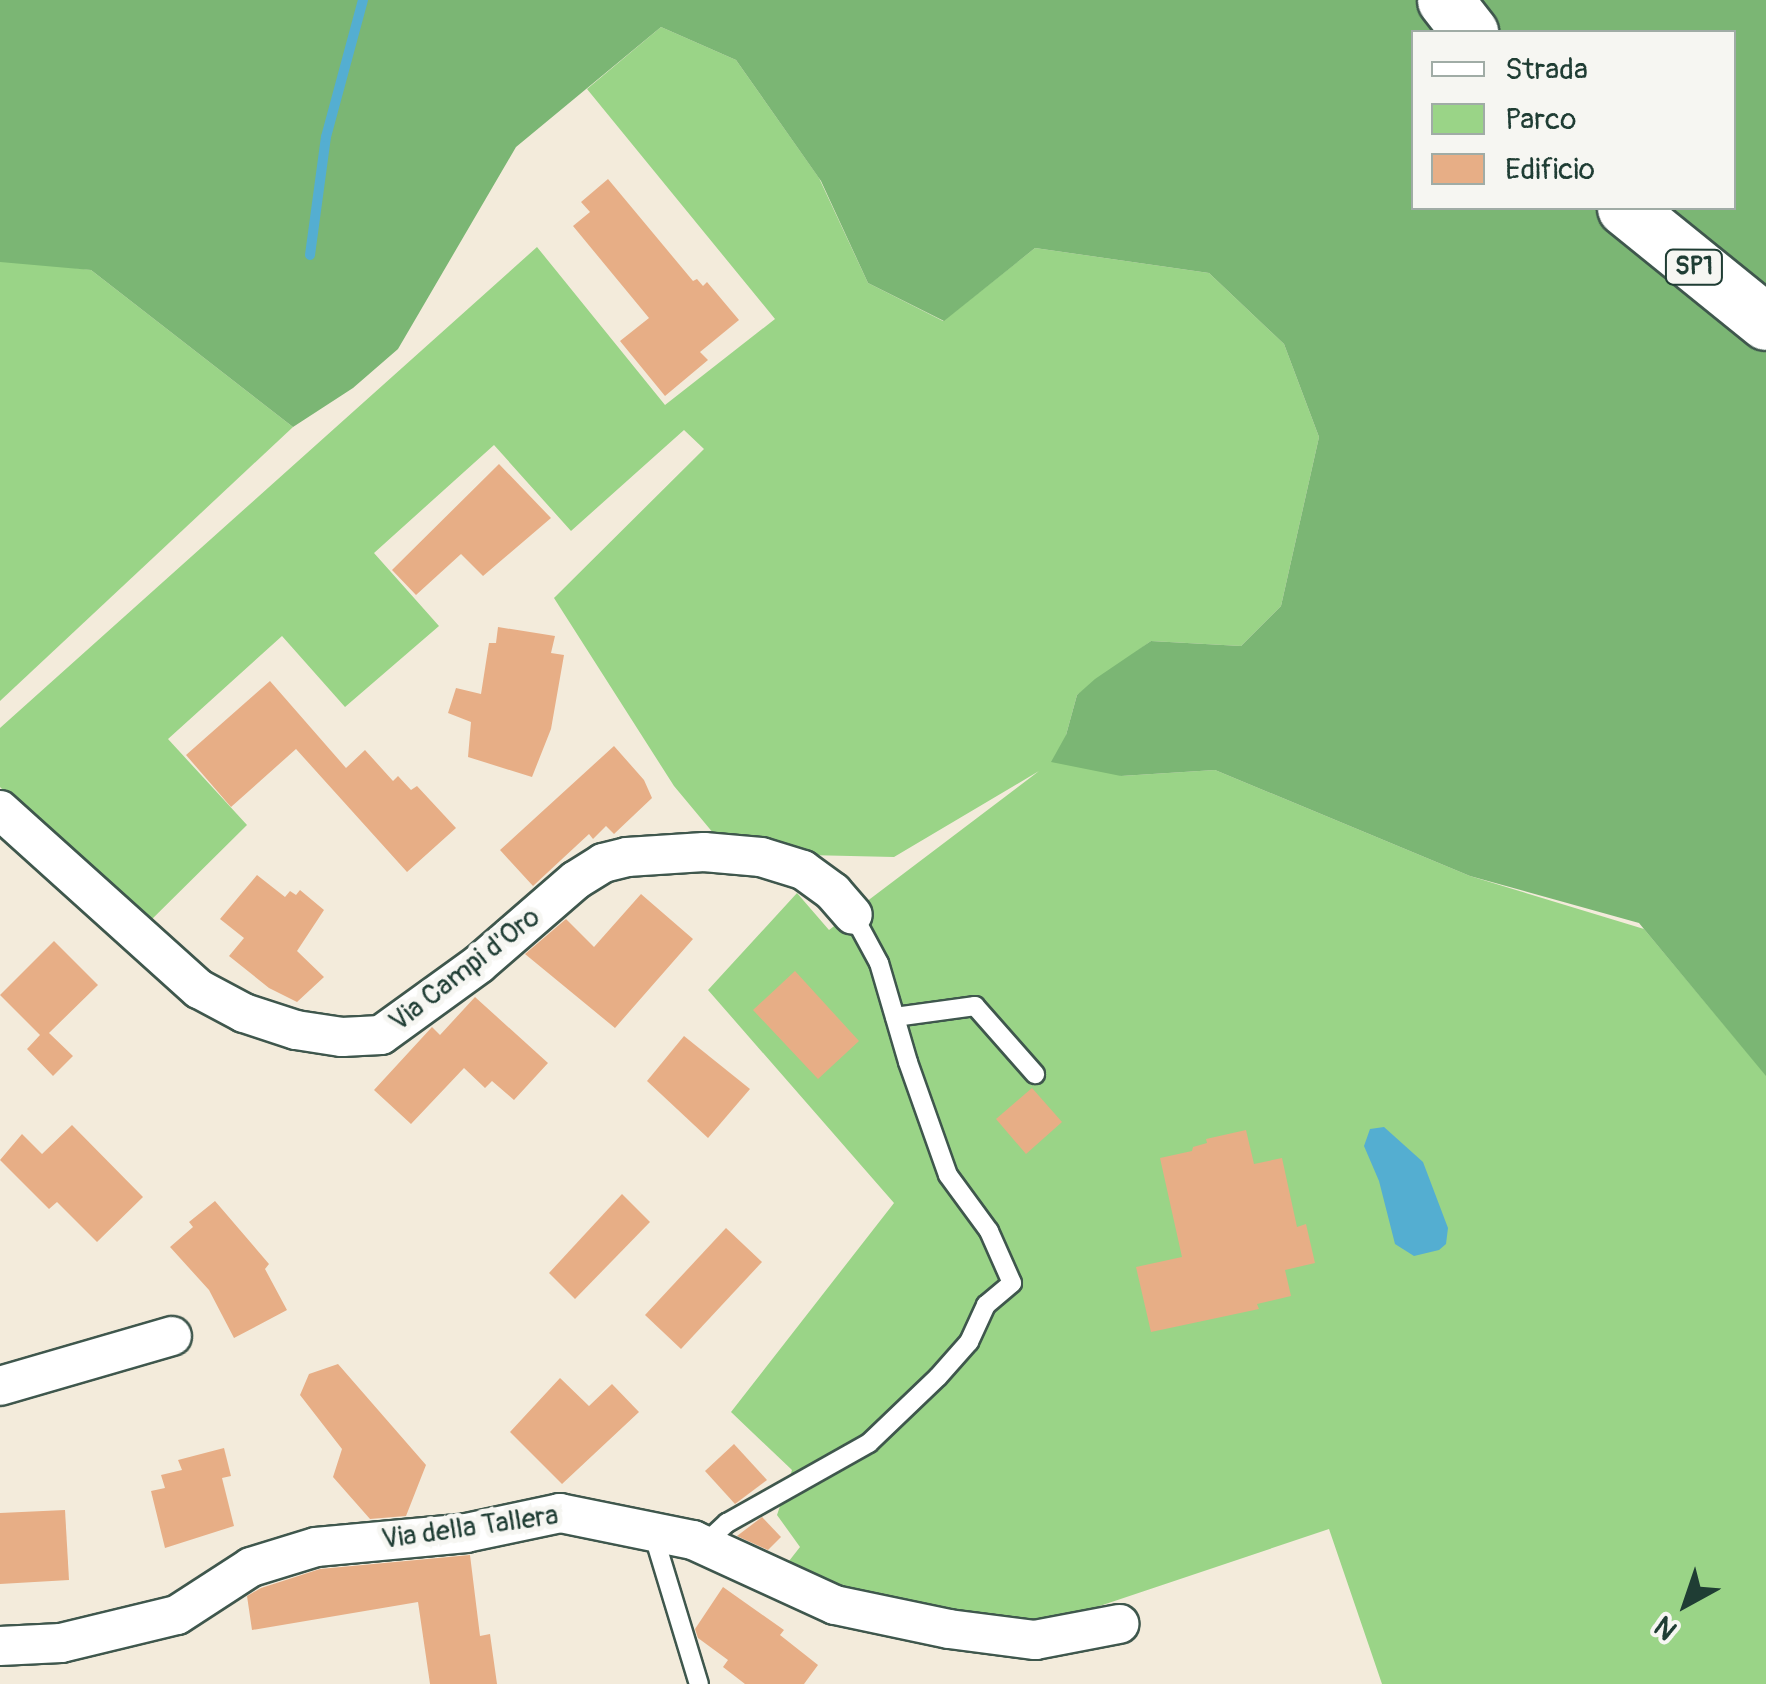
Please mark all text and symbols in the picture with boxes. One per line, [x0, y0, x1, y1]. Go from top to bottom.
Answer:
legend [1411, 30, 1736, 210]
text: Strada [1505, 51, 1588, 88]
text: Parco [1505, 101, 1576, 138]
text: Edificio [1505, 151, 1595, 188]
road number: SP1 [1664, 247, 1724, 287]
street label: Via Campi d'Oro [383, 901, 547, 1039]
street label: Via della Tallera [379, 1499, 561, 1557]
north arrow [1636, 1554, 1736, 1654]
text: N [1648, 1608, 1685, 1647]

